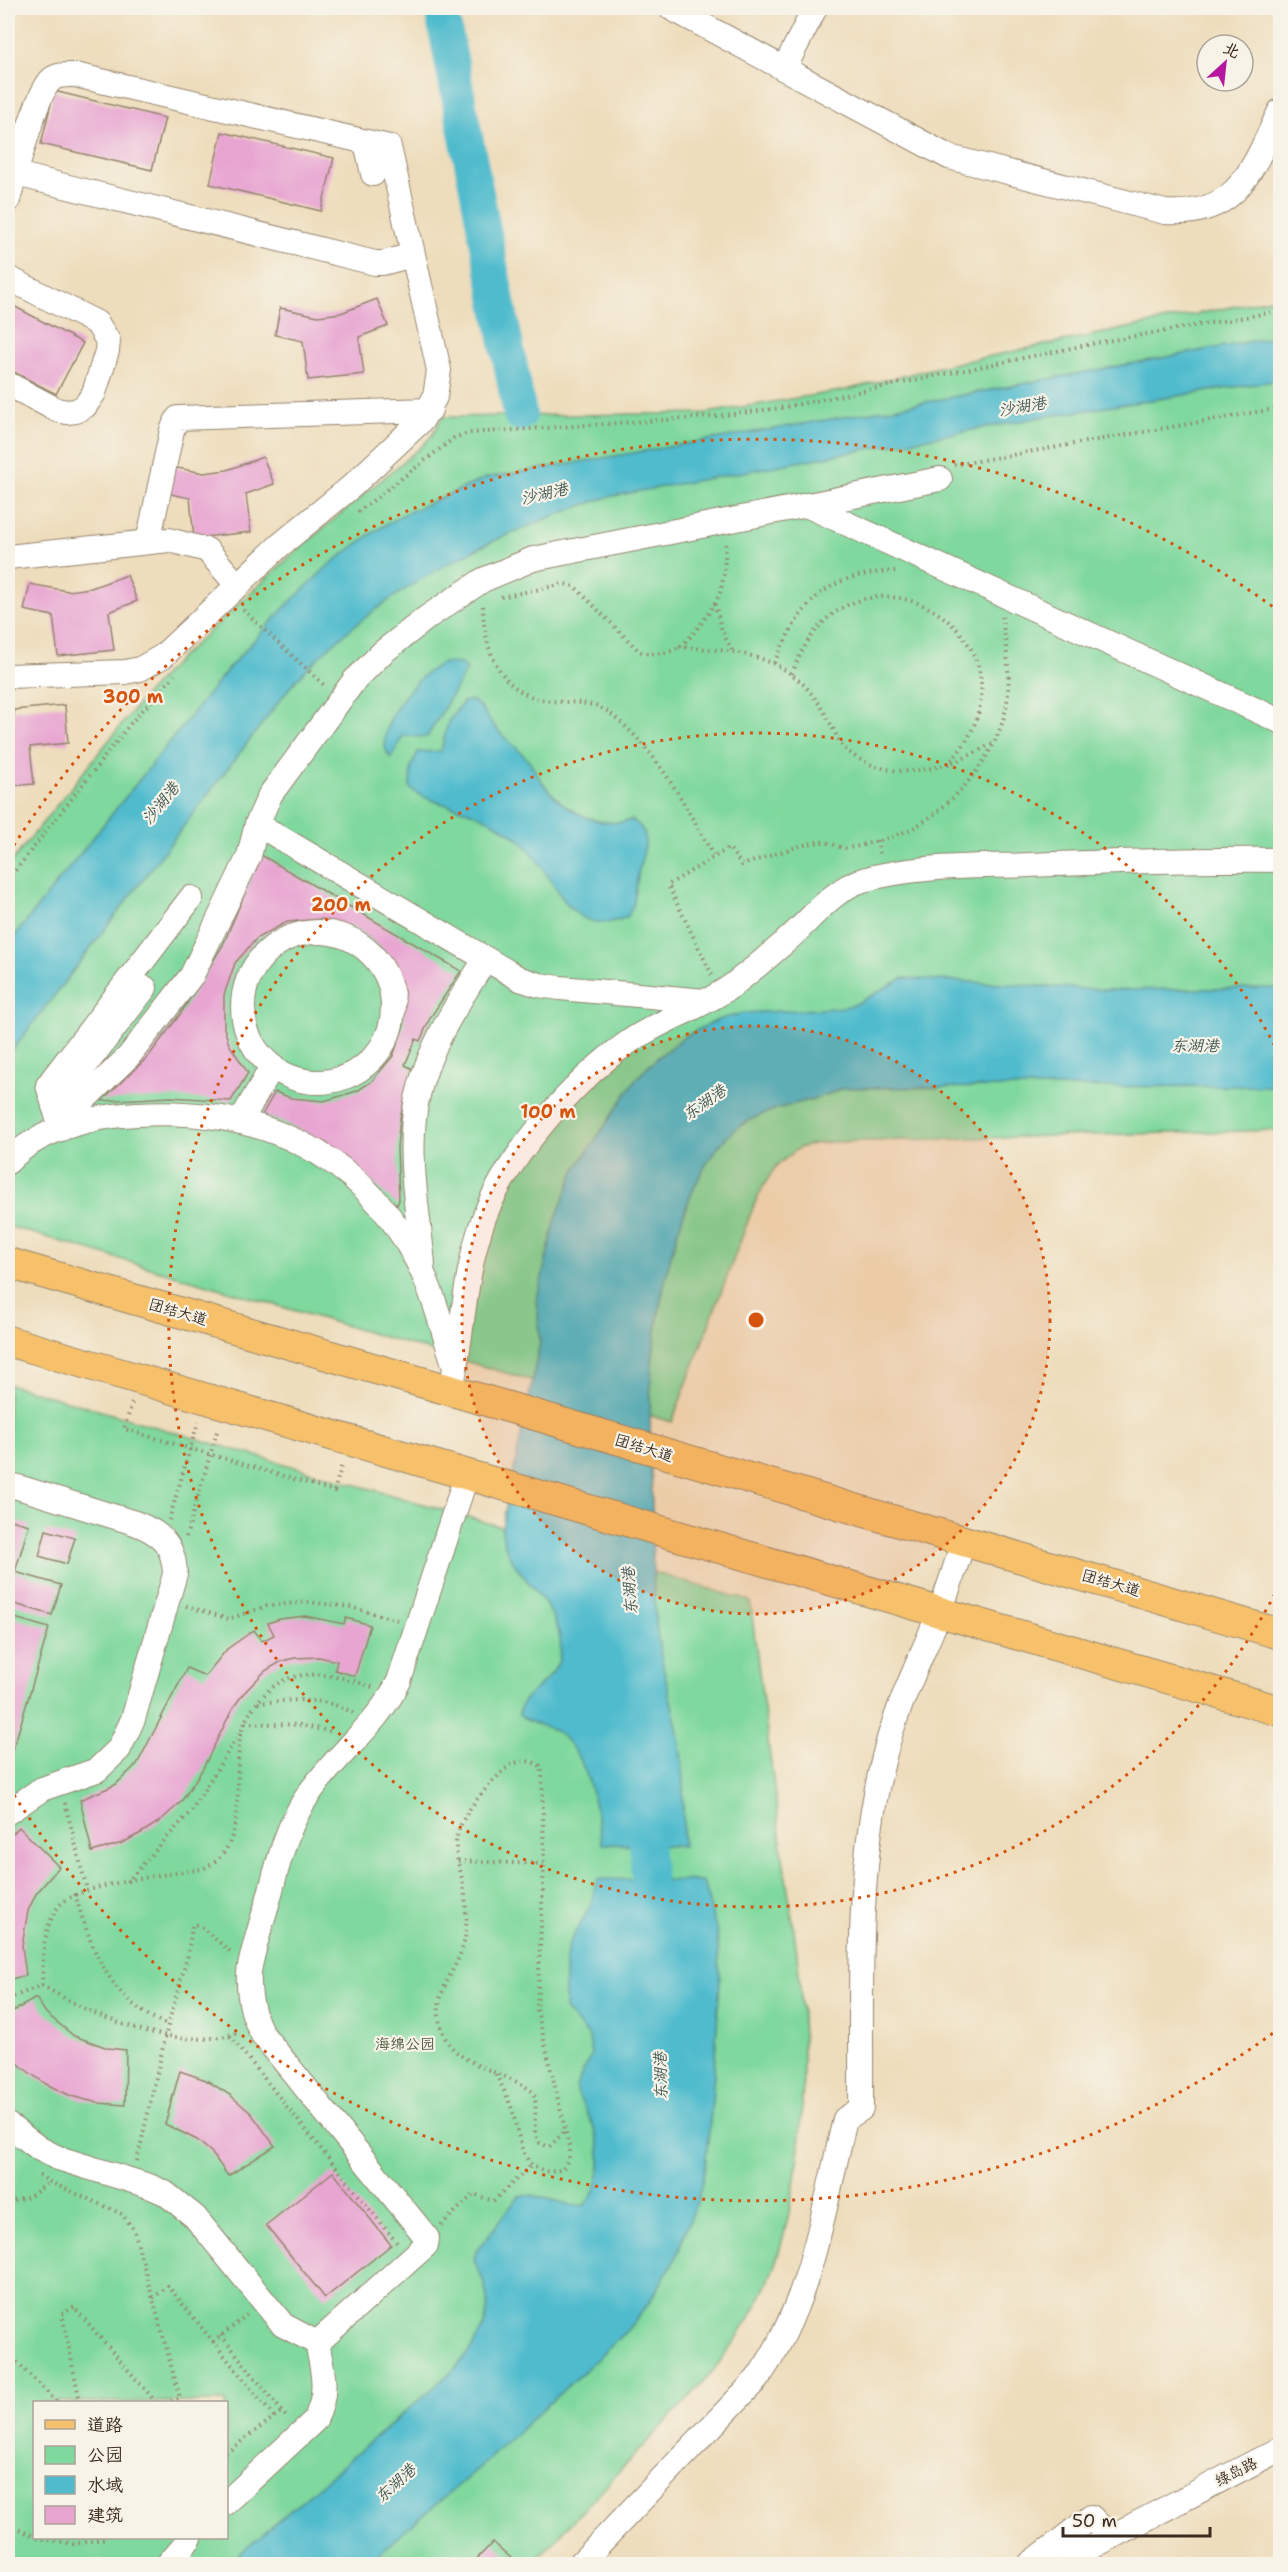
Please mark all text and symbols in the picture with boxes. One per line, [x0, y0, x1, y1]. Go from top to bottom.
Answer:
north arrow [1195, 33, 1255, 93]
text: 北 [1220, 37, 1243, 63]
water label: 沙湖港 [997, 392, 1050, 421]
water label: 沙湖港 [518, 477, 572, 509]
text: 300 m [103, 685, 164, 709]
water label: 沙湖港 [137, 777, 185, 829]
text: 200 m [311, 893, 372, 917]
water label: 东湖港 [1171, 1035, 1221, 1056]
water label: 东湖港 [679, 1079, 732, 1125]
text: 100 m [520, 1100, 576, 1124]
street label: 团结大道 [146, 1294, 210, 1330]
centre of rings [746, 1310, 766, 1330]
street label: 团结大道 [612, 1430, 676, 1466]
water label: 东湖港 [617, 1564, 642, 1616]
street label: 团结大道 [1079, 1565, 1143, 1601]
park label: 海绵公园 [375, 2034, 435, 2054]
water label: 东湖港 [650, 2050, 671, 2100]
legend [33, 2401, 228, 2539]
text: 道路 [87, 2413, 123, 2437]
text: 公园 [87, 2443, 123, 2467]
street label: 绿岛路 [1211, 2453, 1261, 2491]
water label: 东湖港 [370, 2458, 422, 2507]
text: 水域 [87, 2473, 123, 2497]
scale bar [1063, 2500, 1210, 2538]
text: 建筑 [87, 2503, 123, 2527]
text: 50 m [1072, 2509, 1117, 2533]

